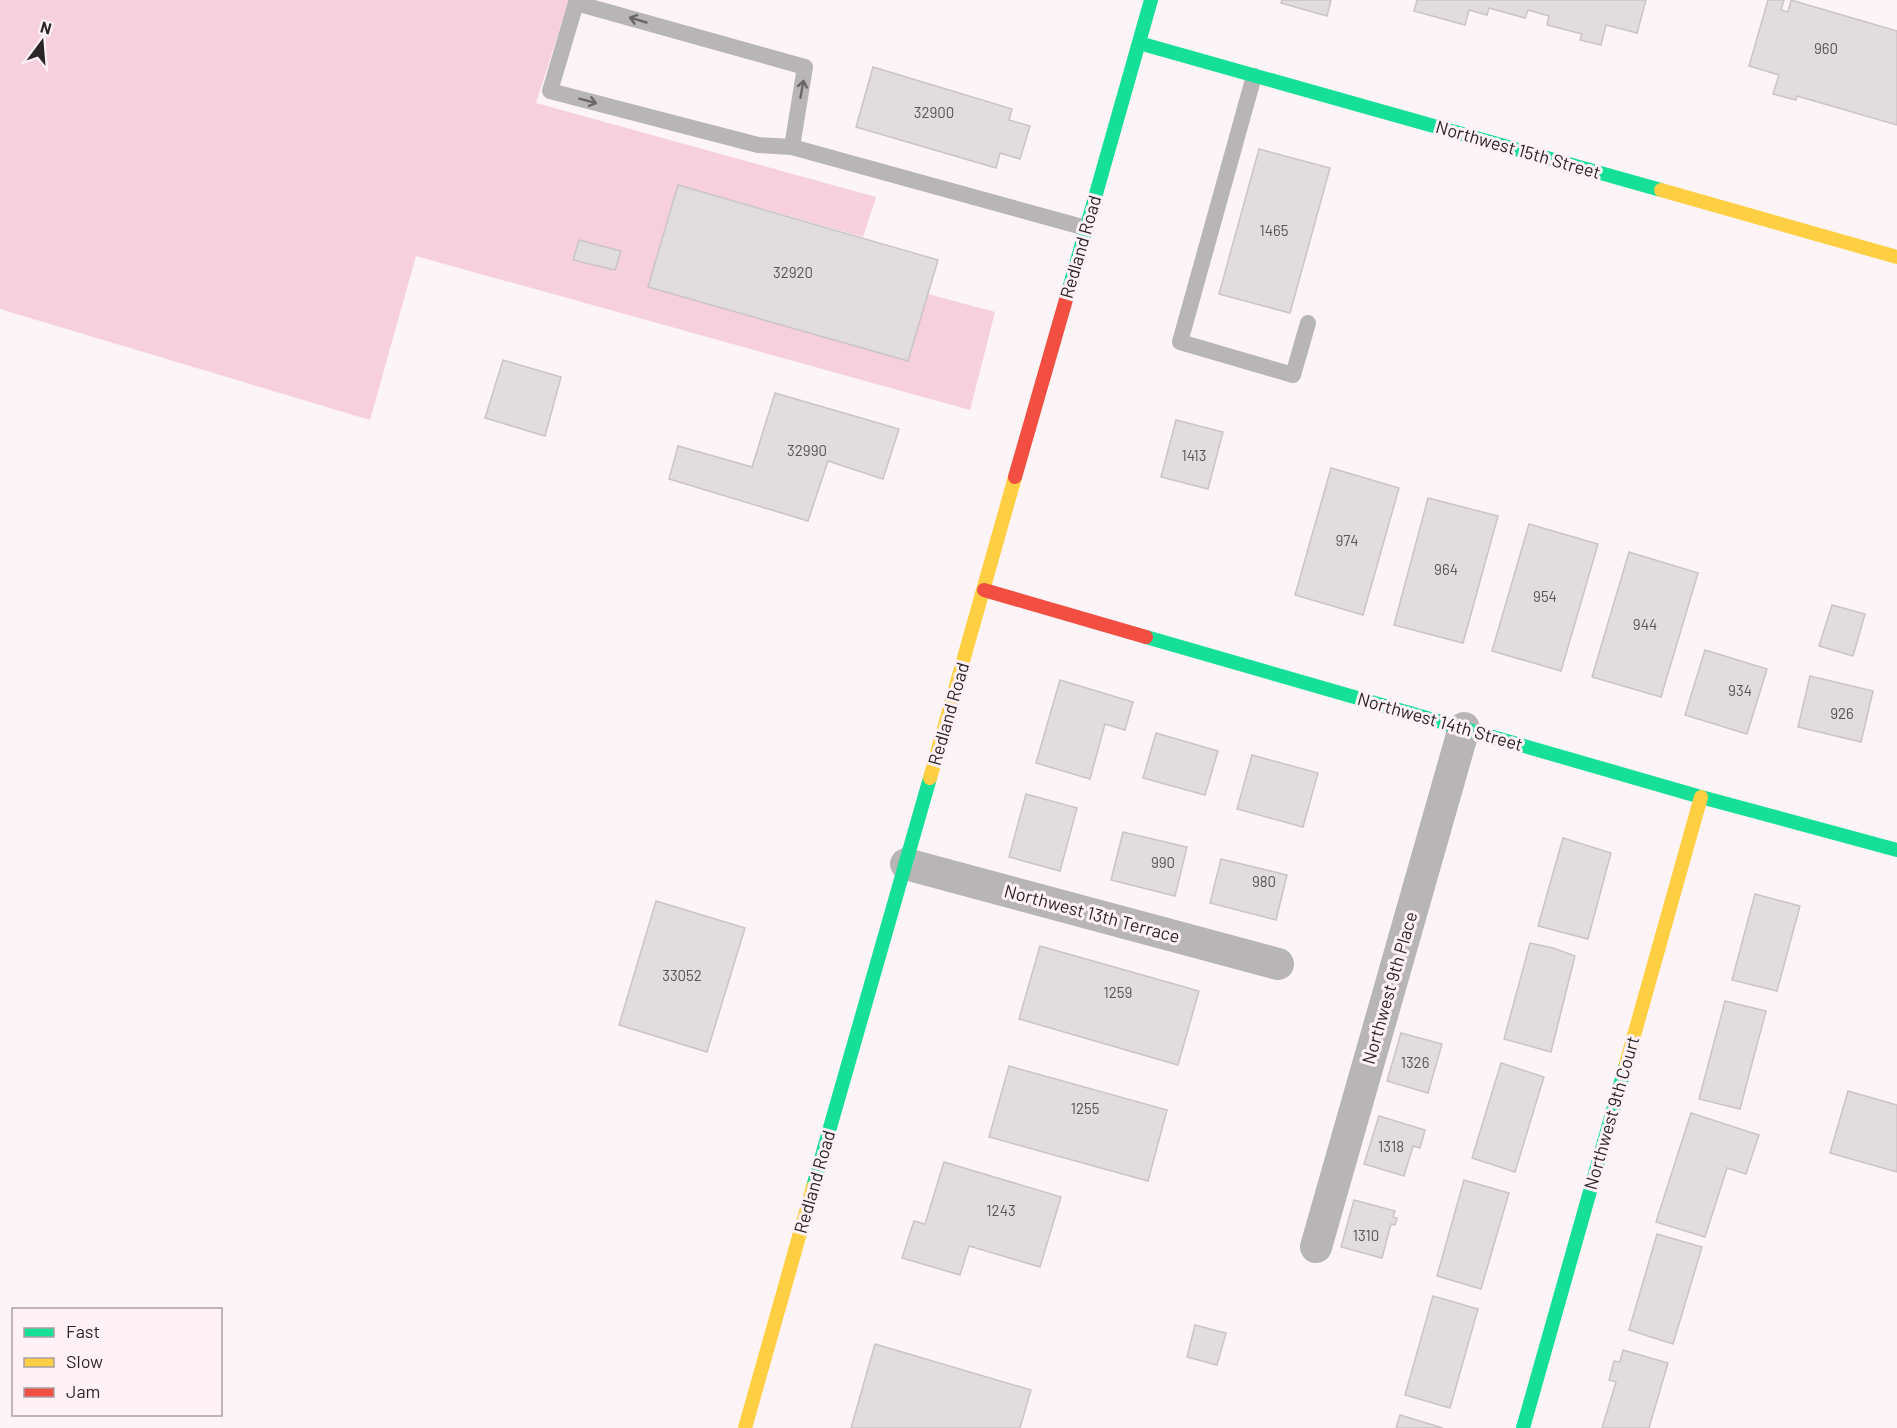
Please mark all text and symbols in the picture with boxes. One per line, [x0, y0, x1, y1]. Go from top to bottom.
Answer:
north arrow [12, 12, 72, 72]
one-way arrow [629, 14, 648, 26]
text: N [39, 17, 54, 38]
house number: 960 [1814, 39, 1838, 57]
one-way arrow [796, 79, 807, 99]
one-way arrow [578, 95, 597, 107]
house number: 32900 [914, 103, 954, 121]
street label: Northwest 15th Street [1433, 115, 1603, 183]
street label: Redland Road [1055, 192, 1105, 301]
house number: 1465 [1260, 221, 1288, 239]
house number: 32920 [773, 263, 813, 281]
house number: 32990 [787, 441, 827, 459]
house number: 1413 [1181, 446, 1207, 464]
house number: 974 [1335, 531, 1359, 549]
house number: 964 [1434, 560, 1458, 578]
house number: 954 [1533, 587, 1557, 605]
house number: 944 [1633, 615, 1657, 633]
street label: Redland Road [923, 659, 973, 768]
house number: 934 [1728, 681, 1752, 699]
street label: Northwest 14th Street [1355, 687, 1525, 755]
house number: 926 [1830, 704, 1854, 722]
house number: 990 [1151, 853, 1175, 871]
house number: 980 [1252, 872, 1276, 890]
street label: Northwest 13th Terrace [1002, 879, 1182, 947]
street label: Northwest 9th Place [1357, 909, 1421, 1067]
house number: 33052 [662, 966, 702, 984]
house number: 1259 [1104, 983, 1132, 1001]
street label: Northwest 9th Court [1579, 1033, 1643, 1192]
house number: 1326 [1401, 1053, 1429, 1071]
house number: 1255 [1071, 1099, 1099, 1117]
street label: Redland Road [789, 1127, 839, 1236]
house number: 1318 [1378, 1137, 1404, 1155]
house number: 1243 [986, 1201, 1016, 1219]
house number: 1310 [1353, 1226, 1379, 1244]
legend [12, 1308, 222, 1416]
text: Fast [66, 1320, 100, 1342]
text: Slow [66, 1350, 103, 1372]
text: Jam [66, 1380, 100, 1402]

